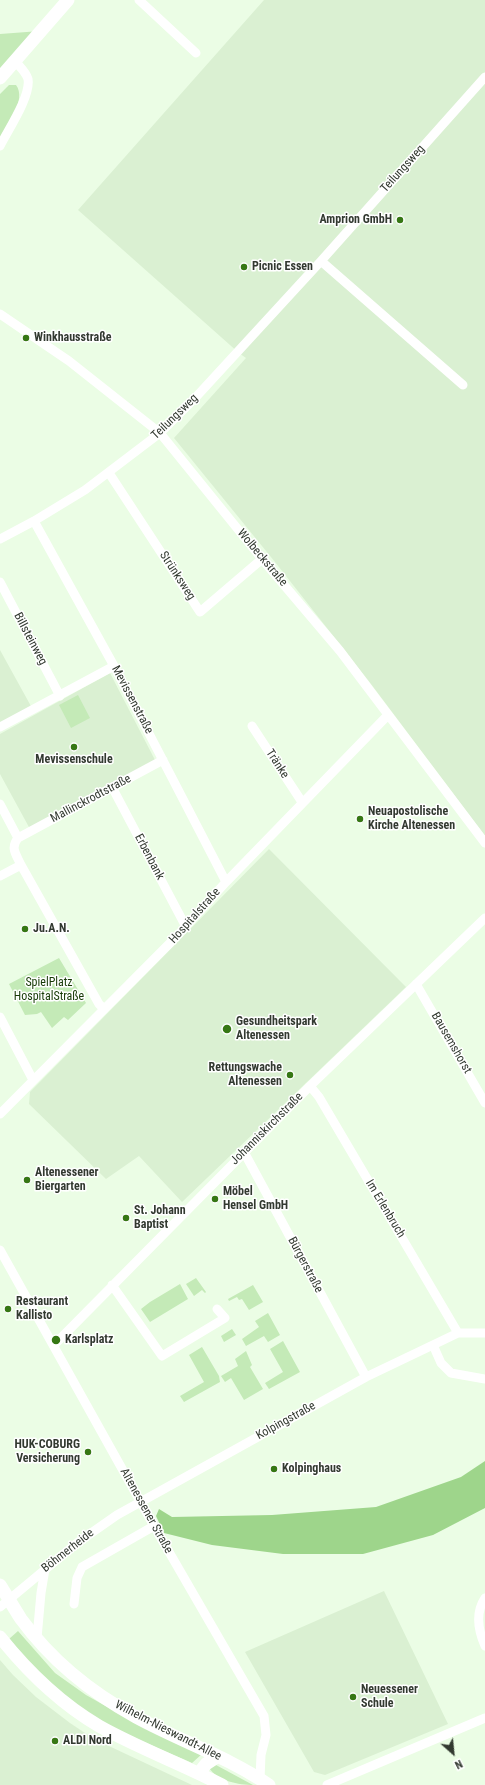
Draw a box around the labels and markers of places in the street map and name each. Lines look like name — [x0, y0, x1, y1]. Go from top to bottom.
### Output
place label: Amprion GmbH — [319, 213, 392, 227]
marker: Amprion GmbH — [395, 215, 405, 225]
place label: Picnic Essen — [252, 260, 313, 274]
marker: Picnic Essen — [239, 262, 249, 272]
place label: Winkhausstraße — [34, 331, 112, 345]
marker: Winkhausstraße — [21, 333, 31, 343]
marker: Mevissenschule — [69, 742, 79, 752]
place label: Mevissenschule — [35, 753, 113, 767]
place label: Neuapostolische Kirche Altenessen — [368, 805, 455, 833]
marker: Neuapostolische Kirche Altenessen — [355, 814, 365, 824]
place label: Ju.A.N. — [33, 922, 70, 936]
marker: Ju.A.N. — [20, 924, 30, 934]
place label: Gesundheitspark Altenessen — [236, 1015, 317, 1043]
marker: Gesundheitspark Altenessen — [221, 1023, 233, 1035]
place label: Rettungswache Altenessen — [209, 1061, 282, 1089]
marker: Rettungswache Altenessen — [285, 1070, 295, 1080]
place label: Altenessener Biergarten — [35, 1166, 99, 1194]
marker: Altenessener Biergarten — [22, 1175, 32, 1185]
place label: Möbel Hensel GmbH — [223, 1185, 288, 1213]
marker: Möbel Hensel GmbH — [210, 1194, 220, 1204]
place label: St. Johann Baptist — [134, 1204, 186, 1232]
marker: St. Johann Baptist — [121, 1213, 131, 1223]
place label: Restaurant Kallisto — [16, 1295, 68, 1323]
marker: Restaurant Kallisto — [3, 1304, 13, 1314]
place label: Karlsplatz — [65, 1333, 113, 1347]
marker: Karlsplatz — [50, 1334, 62, 1346]
place label: HUK-COBURG Versicherung — [14, 1438, 80, 1466]
marker: HUK-COBURG Versicherung — [83, 1447, 93, 1457]
place label: Kolpinghaus — [282, 1462, 341, 1476]
marker: Kolpinghaus — [269, 1464, 279, 1474]
place label: Neuessener Schule — [361, 1683, 418, 1711]
marker: Neuessener Schule — [348, 1692, 358, 1702]
place label: ALDI Nord — [63, 1734, 112, 1748]
marker: ALDI Nord — [50, 1736, 60, 1746]

